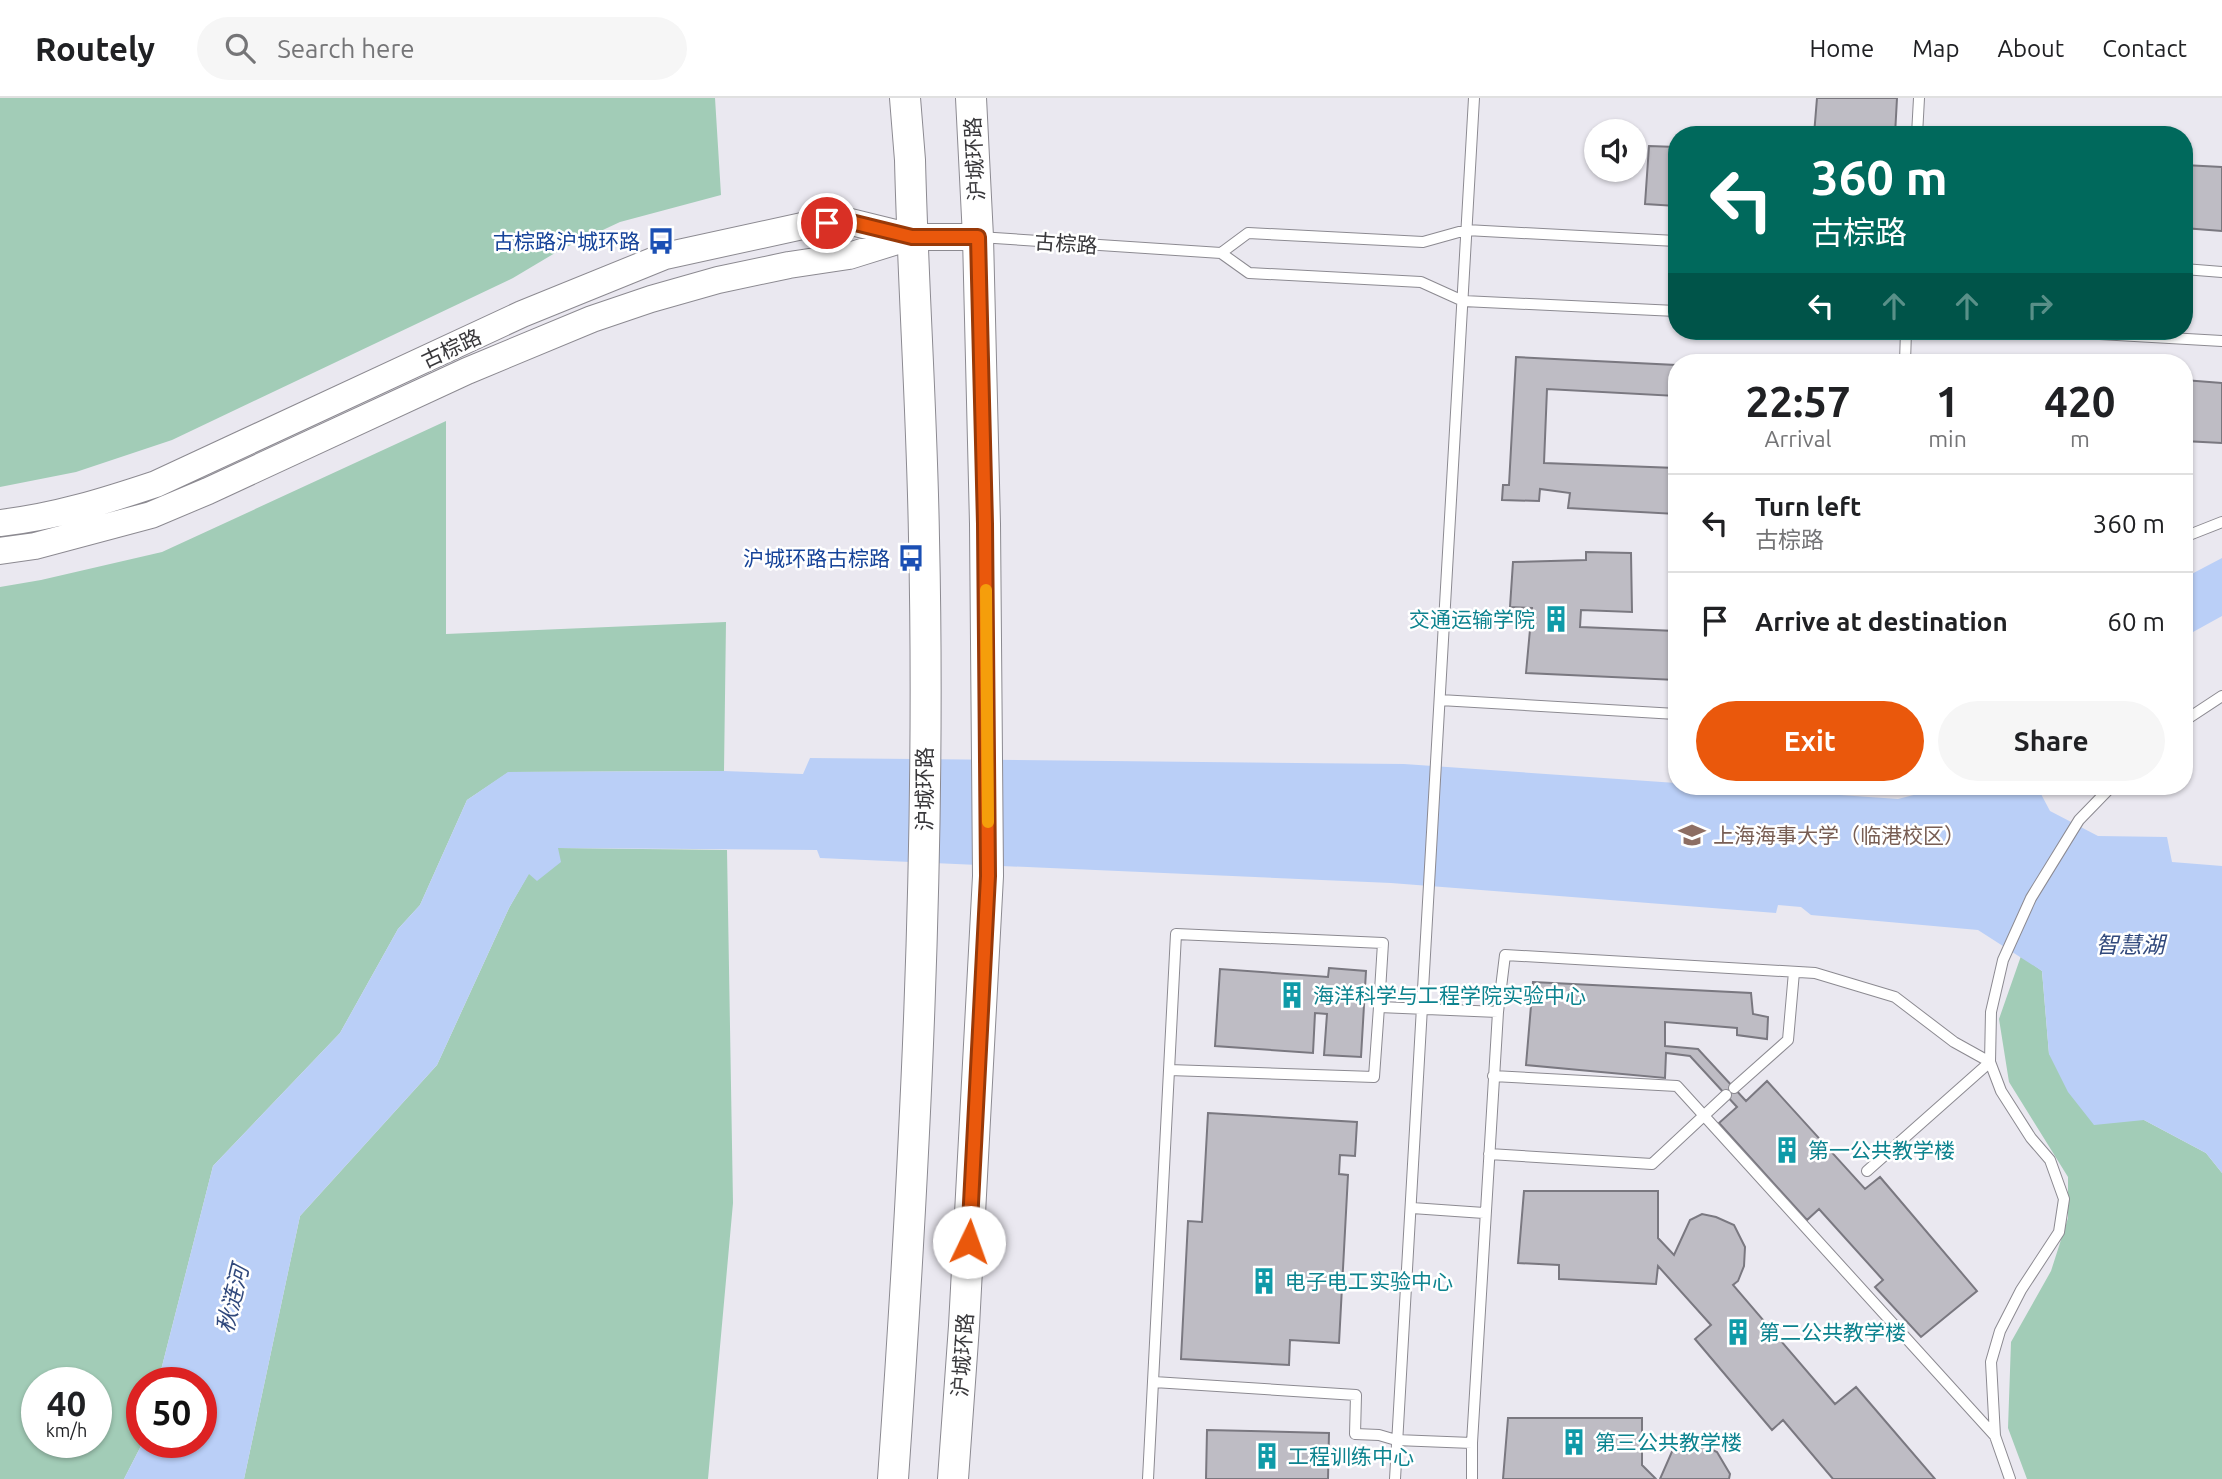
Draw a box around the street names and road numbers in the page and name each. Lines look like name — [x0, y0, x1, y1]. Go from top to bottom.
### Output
street label: 沪城环路 — [960, 116, 988, 202]
street label: 古棕路 — [1034, 229, 1098, 257]
street label: 古棕路 — [417, 324, 485, 372]
street label: 沪城环路 — [912, 747, 936, 831]
street label: 沪城环路 — [947, 1312, 977, 1398]

